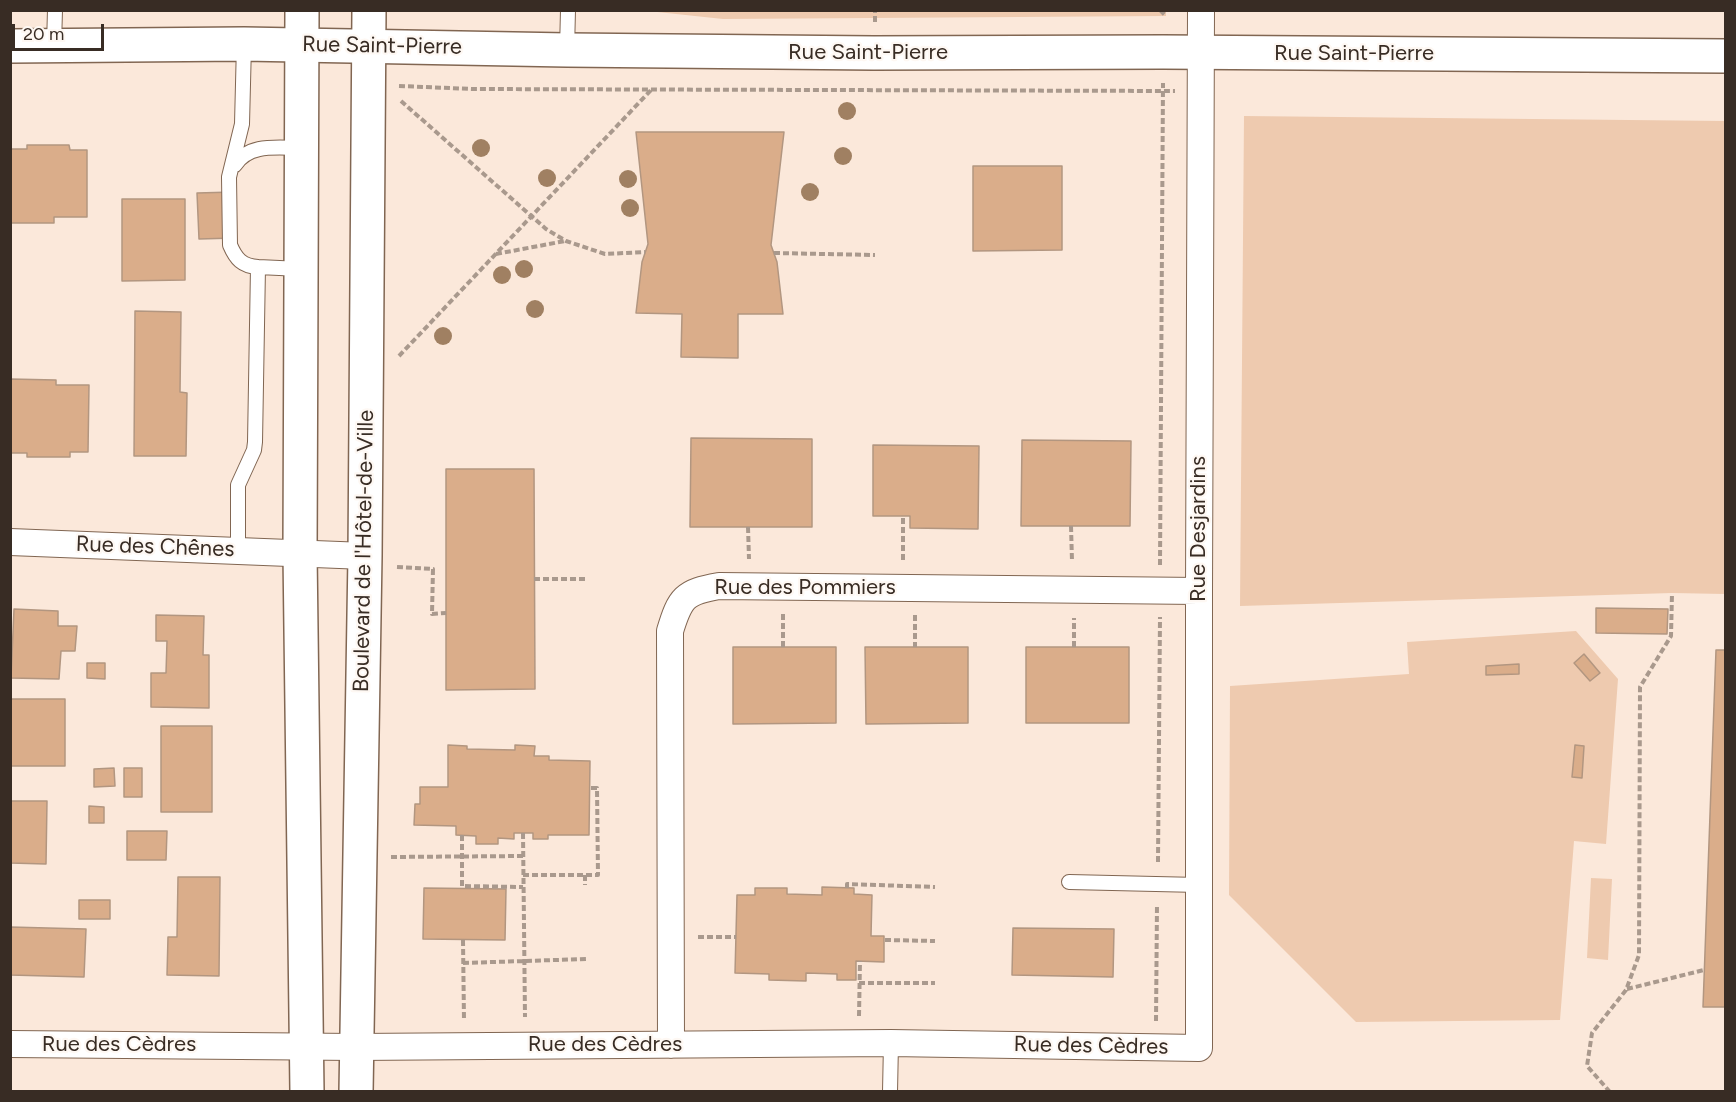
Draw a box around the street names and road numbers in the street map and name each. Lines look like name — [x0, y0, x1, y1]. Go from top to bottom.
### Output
street label: Rue Saint-Pierre — [302, 31, 462, 61]
street label: Rue Saint-Pierre — [788, 40, 948, 66]
street label: Rue Saint-Pierre — [1274, 41, 1434, 67]
street label: Boulevard de l'Hôtel-de-Ville — [348, 410, 380, 692]
street label: Rue Desjardins — [1186, 456, 1212, 602]
street label: Rue des Chênes — [75, 531, 235, 563]
street label: Rue des Pommiers — [714, 575, 896, 601]
street label: Rue des Cèdres — [1013, 1031, 1169, 1061]
street label: Rue des Cèdres — [42, 1032, 196, 1058]
street label: Rue des Cèdres — [528, 1032, 682, 1058]

